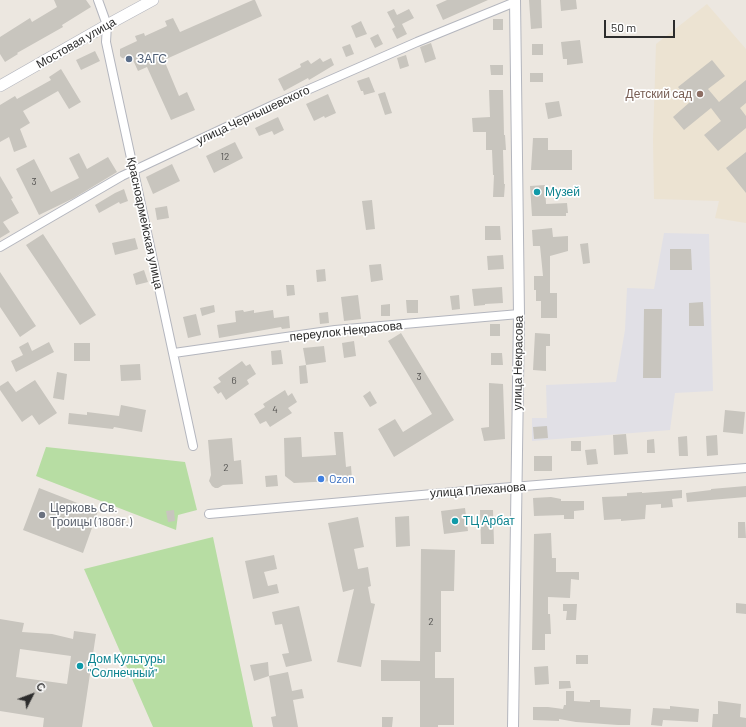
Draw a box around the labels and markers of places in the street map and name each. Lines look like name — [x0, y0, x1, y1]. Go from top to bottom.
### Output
place label: ЗАГС — [137, 52, 167, 66]
marker: ЗАГС — [124, 54, 134, 64]
place label: Детский сад — [626, 87, 692, 101]
marker: Детский сад — [695, 89, 705, 99]
place label: Музей — [545, 185, 580, 199]
marker: Музей — [532, 187, 542, 197]
place label: Ozon — [329, 472, 355, 486]
marker: Ozon — [316, 474, 326, 484]
place label: Церковь Св. Троицы (1808г.) — [50, 501, 132, 529]
marker: Церковь Св. Троицы (1808г.) — [37, 510, 47, 520]
place label: ТЦ Арбат — [463, 514, 515, 528]
marker: ТЦ Арбат — [450, 516, 460, 526]
place label: Дом Культуры "Солнечный" — [88, 652, 165, 680]
marker: Дом Культуры "Солнечный" — [75, 661, 85, 671]

